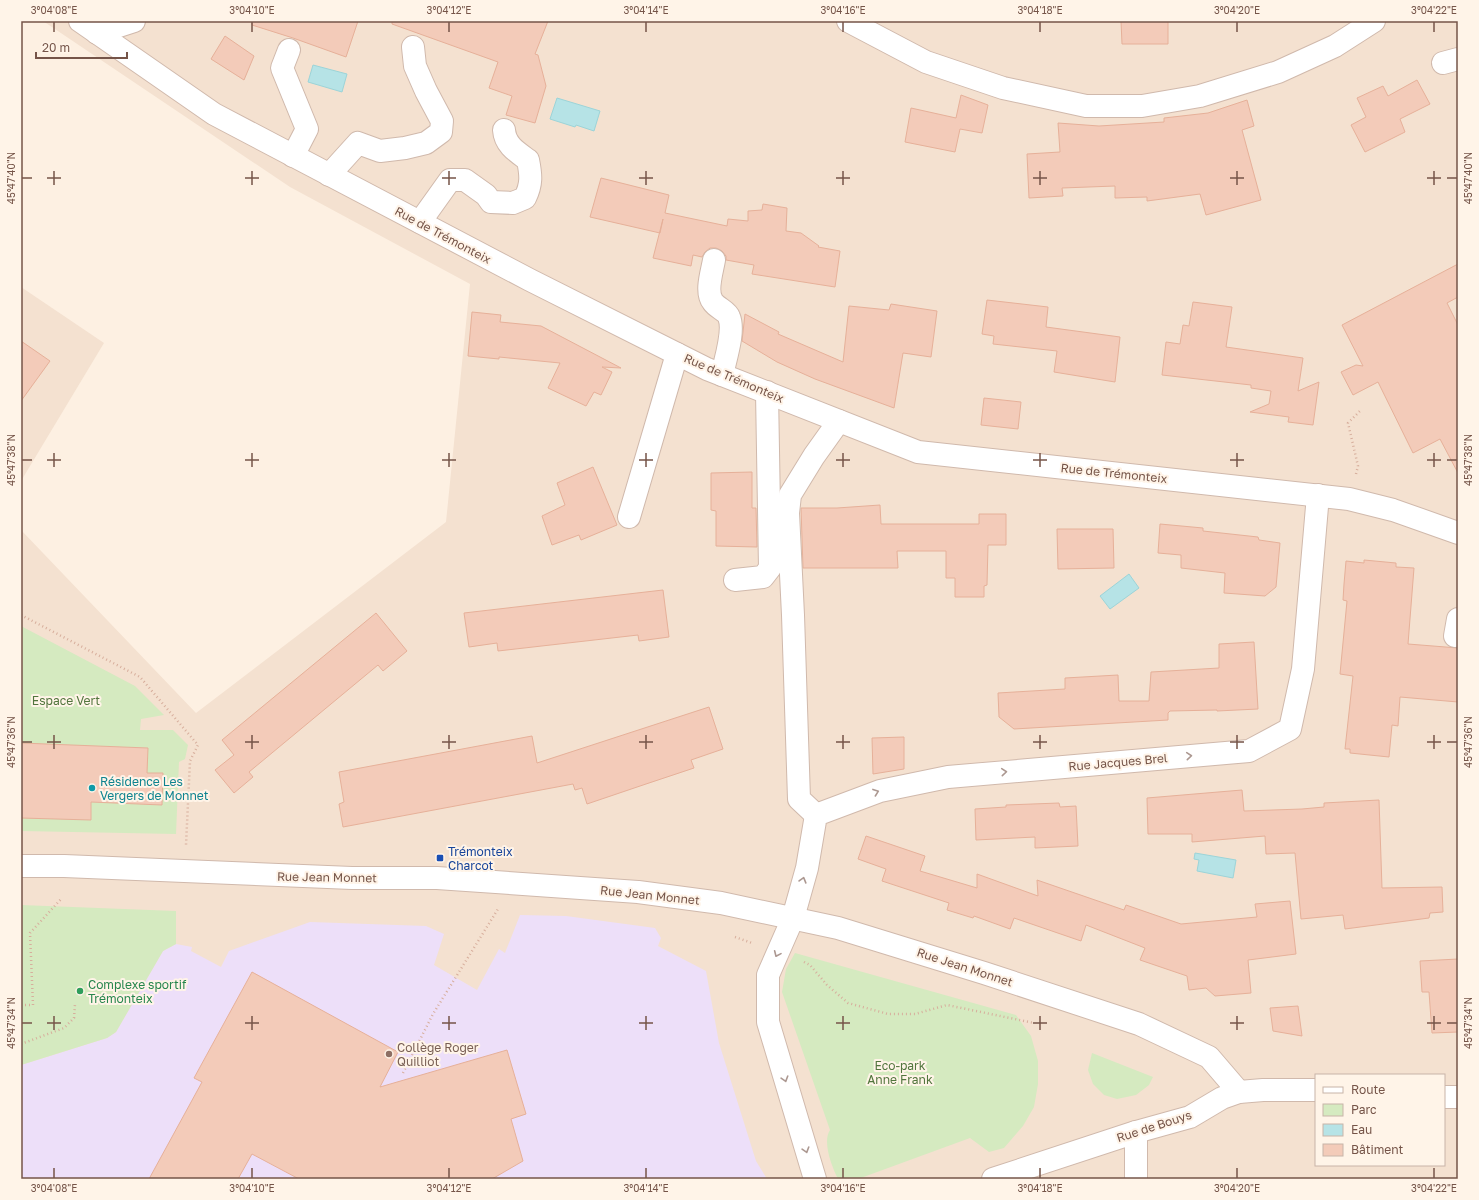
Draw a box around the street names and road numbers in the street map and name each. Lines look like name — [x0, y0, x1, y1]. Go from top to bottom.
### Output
street label: Rue de Trémonteix — [392, 203, 494, 267]
street label: Rue de Trémonteix — [682, 350, 787, 406]
street label: Rue de Trémonteix — [1060, 460, 1168, 486]
street label: Rue Jacques Brel — [1068, 750, 1168, 774]
street label: Rue Jean Monnet — [277, 869, 377, 885]
street label: Rue Jean Monnet — [600, 882, 701, 908]
street label: Rue Jean Monnet — [915, 944, 1015, 990]
street label: Rue de Bouys — [1115, 1107, 1193, 1145]

